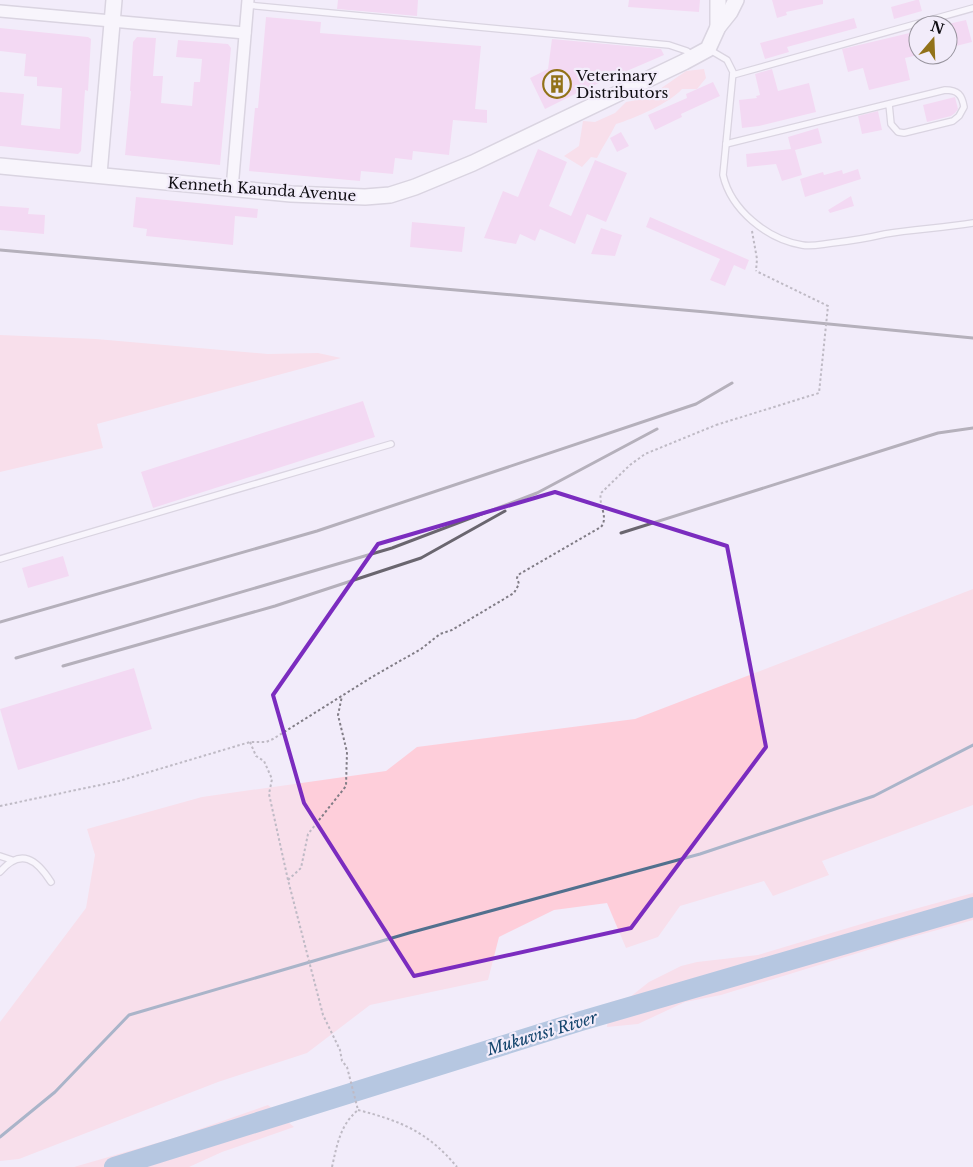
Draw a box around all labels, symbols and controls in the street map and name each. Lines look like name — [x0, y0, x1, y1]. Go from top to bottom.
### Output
north arrow — [908, 15, 958, 65]
text: N — [928, 17, 946, 38]
place label: Veterinary Distributors — [575, 66, 669, 102]
building icon: Veterinary Distributors — [542, 69, 572, 99]
street label: Kenneth Kaunda Avenue — [167, 173, 357, 205]
water label: Mukuvisi River — [483, 1007, 600, 1060]

